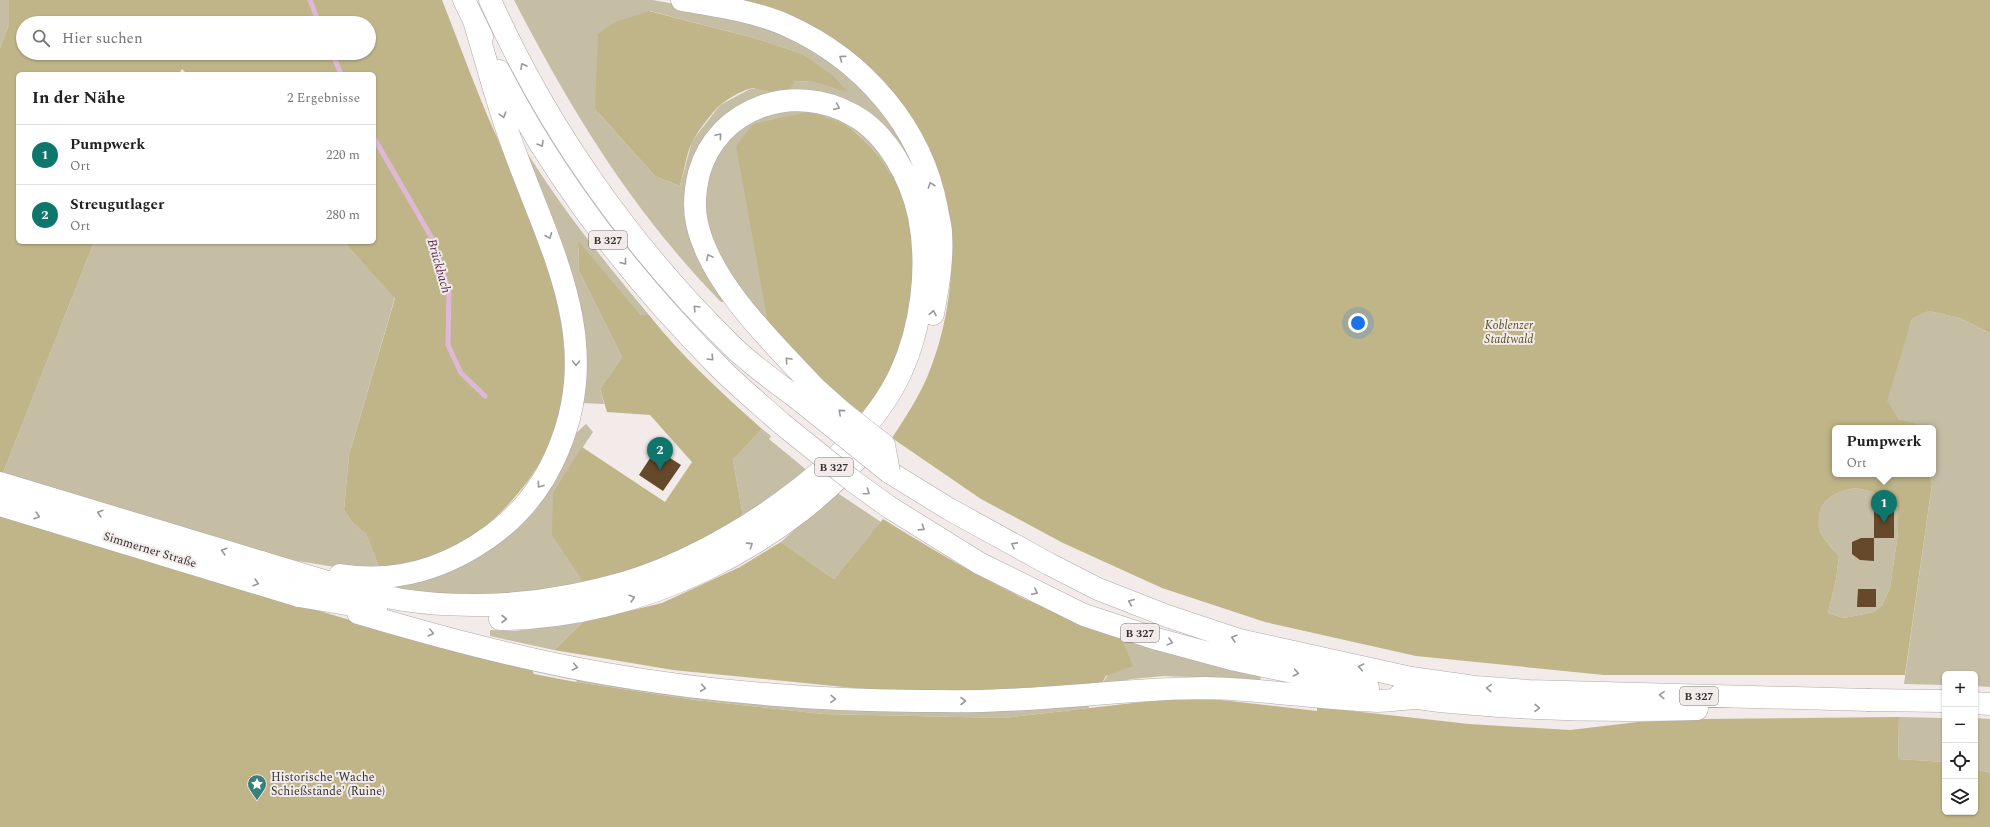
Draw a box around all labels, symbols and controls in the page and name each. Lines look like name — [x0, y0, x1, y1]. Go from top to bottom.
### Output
search box — [16, 16, 376, 60]
icon: search — [30, 27, 52, 49]
text: Hier suchen — [62, 27, 143, 50]
one-way arrow — [839, 55, 846, 63]
one-way arrow — [520, 63, 527, 71]
text: In der Nähe — [32, 85, 125, 111]
text: 2 Ergebnisse — [287, 88, 360, 108]
one-way arrow — [834, 103, 841, 111]
one-way arrow — [498, 111, 507, 118]
text: Pumpwerk — [70, 133, 145, 156]
one-way arrow — [715, 133, 722, 140]
one-way arrow — [536, 140, 544, 147]
text: 1 — [41, 145, 49, 165]
text: 220 m — [326, 145, 360, 165]
text: Ort — [70, 156, 90, 176]
one-way arrow — [928, 182, 936, 189]
text: Streugutlager — [70, 193, 164, 216]
text: 2 — [41, 205, 49, 225]
text: 280 m — [326, 205, 360, 225]
text: Ort — [70, 216, 90, 236]
road number: B 327 — [589, 231, 627, 249]
one-way arrow — [544, 233, 552, 240]
water label: Brückbach — [422, 236, 456, 296]
one-way arrow — [707, 254, 714, 261]
one-way arrow — [619, 257, 626, 264]
one-way arrow — [693, 305, 700, 313]
one-way arrow — [928, 310, 936, 317]
your location — [1348, 313, 1368, 333]
park label: Koblenzer Stadtwald — [1485, 316, 1534, 349]
one-way arrow — [706, 353, 714, 361]
one-way arrow — [786, 357, 793, 364]
one-way arrow — [572, 360, 580, 366]
one-way arrow — [839, 409, 846, 416]
popup — [1832, 425, 1936, 477]
text: Pumpwerk — [1846, 430, 1922, 453]
pin: 2 — [647, 437, 673, 470]
text: Ort — [1846, 453, 1867, 473]
road number: B 327 — [815, 458, 853, 476]
one-way arrow — [538, 481, 545, 488]
one-way arrow — [863, 487, 870, 494]
pin: 1 — [1871, 490, 1897, 523]
one-way arrow — [96, 509, 103, 518]
one-way arrow — [34, 512, 41, 520]
one-way arrow — [918, 523, 925, 531]
street label: Simmerner Straße — [101, 527, 199, 573]
one-way arrow — [1011, 542, 1018, 549]
one-way arrow — [746, 543, 753, 550]
one-way arrow — [221, 547, 228, 556]
one-way arrow — [253, 578, 260, 587]
one-way arrow — [1031, 587, 1038, 595]
one-way arrow — [628, 594, 635, 603]
one-way arrow — [1127, 598, 1134, 606]
one-way arrow — [501, 615, 507, 623]
road number: B 327 — [1121, 624, 1159, 642]
one-way arrow — [427, 629, 434, 637]
one-way arrow — [1231, 635, 1238, 643]
one-way arrow — [1166, 637, 1173, 646]
one-way arrow — [572, 663, 578, 671]
one-way arrow — [1358, 663, 1364, 671]
one-way arrow — [1293, 668, 1299, 676]
map controls — [1942, 671, 1978, 815]
button: + — [1942, 671, 1978, 707]
one-way arrow — [700, 683, 706, 692]
one-way arrow — [1486, 684, 1492, 693]
road number: B 327 — [1680, 687, 1718, 705]
one-way arrow — [1659, 690, 1665, 699]
one-way arrow — [830, 694, 836, 703]
one-way arrow — [960, 697, 966, 705]
one-way arrow — [1534, 704, 1540, 712]
button: − — [1942, 707, 1978, 743]
button: locate — [1942, 743, 1978, 779]
place label: Historische 'Wache Schießstände' (Ruine) — [271, 768, 385, 801]
place icon: Historische 'Wache Schießstände' (Ruine) — [246, 773, 268, 801]
button: layers — [1942, 779, 1978, 815]

